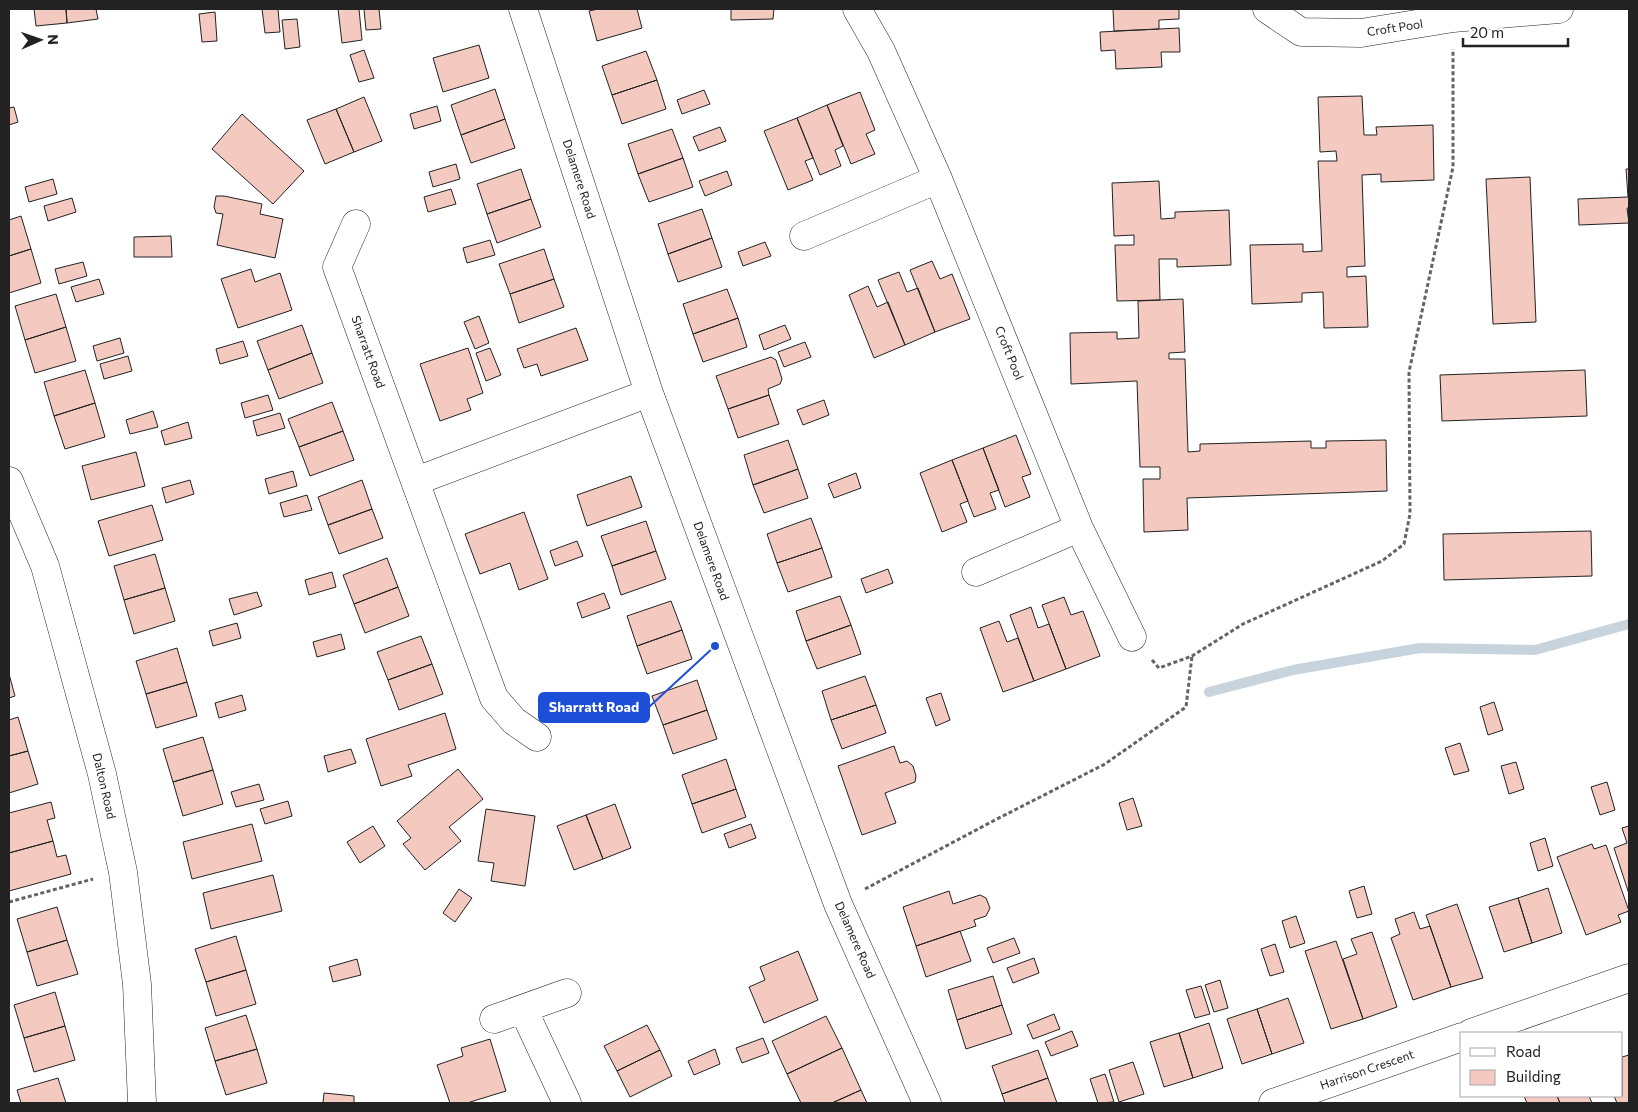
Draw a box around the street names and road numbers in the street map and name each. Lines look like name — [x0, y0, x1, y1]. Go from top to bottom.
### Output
street label: Croft Pool — [1366, 16, 1424, 38]
street label: Delamere Road — [561, 137, 599, 220]
street label: Sharratt Road — [349, 314, 389, 390]
street label: Croft Pool — [993, 324, 1027, 381]
street label: Delamere Road — [691, 519, 733, 602]
street label: Dalton Road — [91, 751, 119, 820]
street label: Delamere Road — [833, 899, 879, 980]
street label: Harrison Crescent — [1318, 1046, 1416, 1092]

